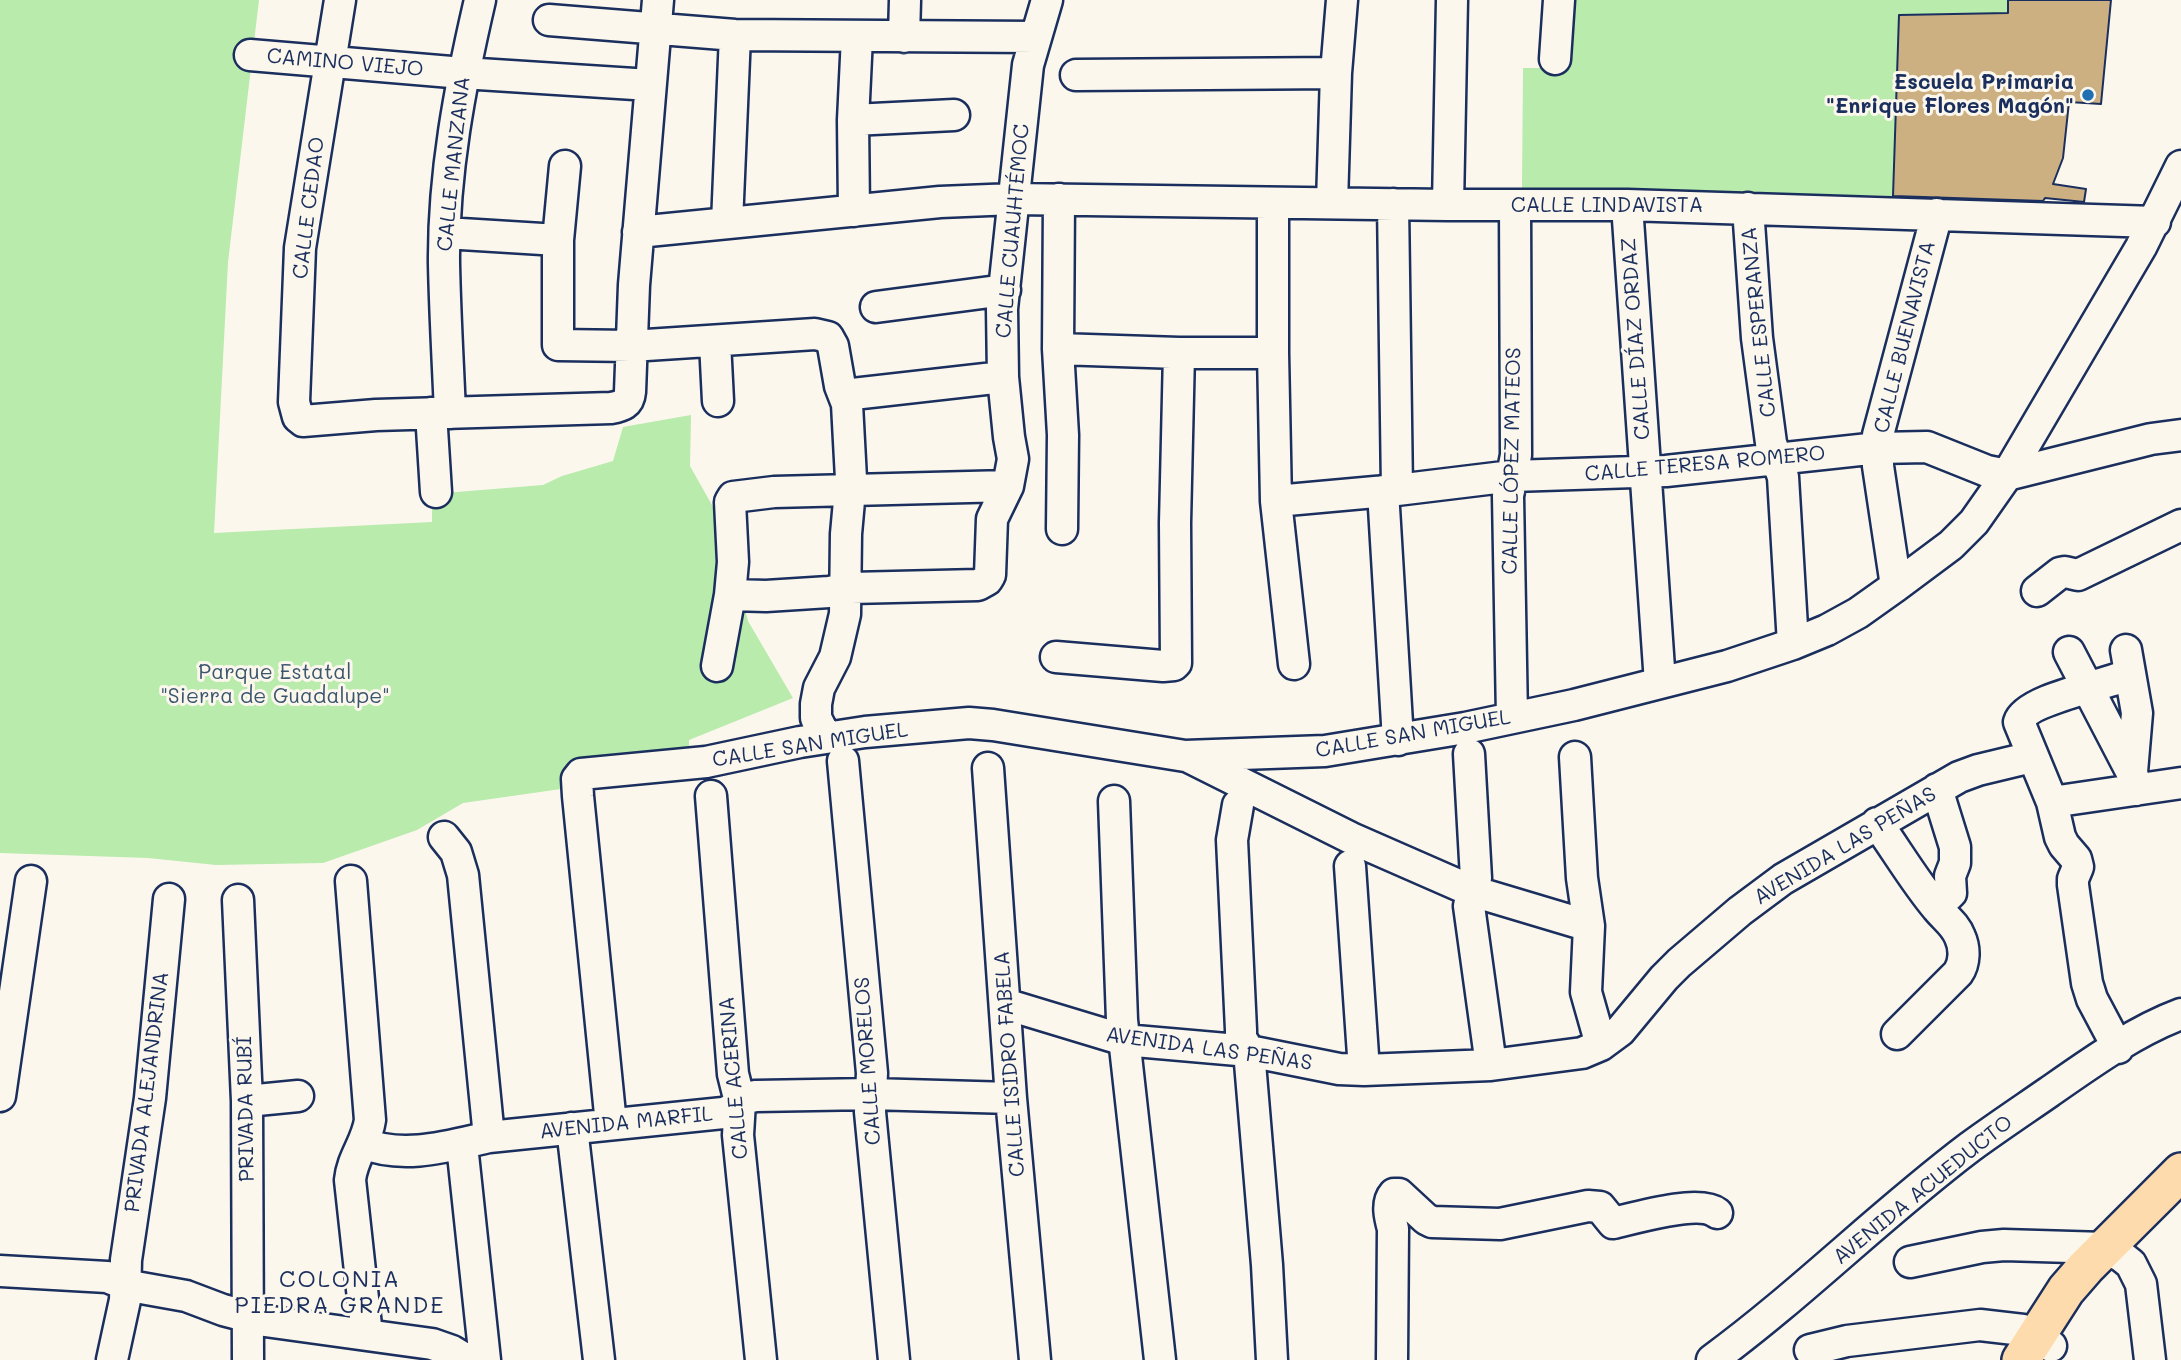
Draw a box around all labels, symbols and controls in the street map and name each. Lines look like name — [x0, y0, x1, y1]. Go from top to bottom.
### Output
street label: CAMINO VIEJO — [266, 44, 424, 82]
place label: Escuela Primaria "Enrique Flores Magón" — [1826, 70, 2074, 120]
street label: CALLE MANZANA — [432, 75, 476, 253]
marker: Escuela Primaria "Enrique Flores Magón" — [2080, 87, 2096, 103]
street label: CALLE CUAUHTÉMOC — [991, 123, 1035, 339]
street label: CALLE CEDAO — [288, 136, 330, 280]
street label: CALLE LINDAVISTA — [1511, 193, 1703, 219]
street label: CALLE ESPERANZA — [1736, 226, 1782, 418]
street label: CALLE DÍAZ ORDAZ — [1616, 237, 1656, 441]
street label: CALLE BUENAVISTA — [1869, 238, 1941, 436]
street label: CALLE LÓPEZ MATEOS — [1497, 347, 1527, 575]
street label: CALLE TERESA ROMERO — [1584, 441, 1826, 487]
park label: Parque Estatal "Sierra de Guadalupe" — [160, 660, 390, 710]
street label: CALLE SAN MIGUEL — [1314, 704, 1512, 764]
street label: CALLE SAN MIGUEL — [710, 717, 910, 773]
street label: AVENIDA LAS PEÑAS — [1749, 782, 1941, 910]
street label: CALLE ISIDRO FABELA — [990, 950, 1030, 1178]
street label: PRIVADA ALEJANDRINA — [120, 970, 174, 1214]
street label: CALLE MORELOS — [850, 976, 886, 1146]
street label: CALLE ACERINA — [714, 996, 754, 1160]
street label: AVENIDA LAS PEÑAS — [1104, 1022, 1314, 1076]
street label: PRIVADA RUBÍ — [232, 1036, 260, 1182]
street label: AVENIDA MARFIL — [538, 1101, 714, 1145]
street label: AVENIDA ACUEDUCTO — [1828, 1110, 2018, 1270]
district label: COLONIA PIEDRA GRANDE — [236, 1266, 444, 1320]

